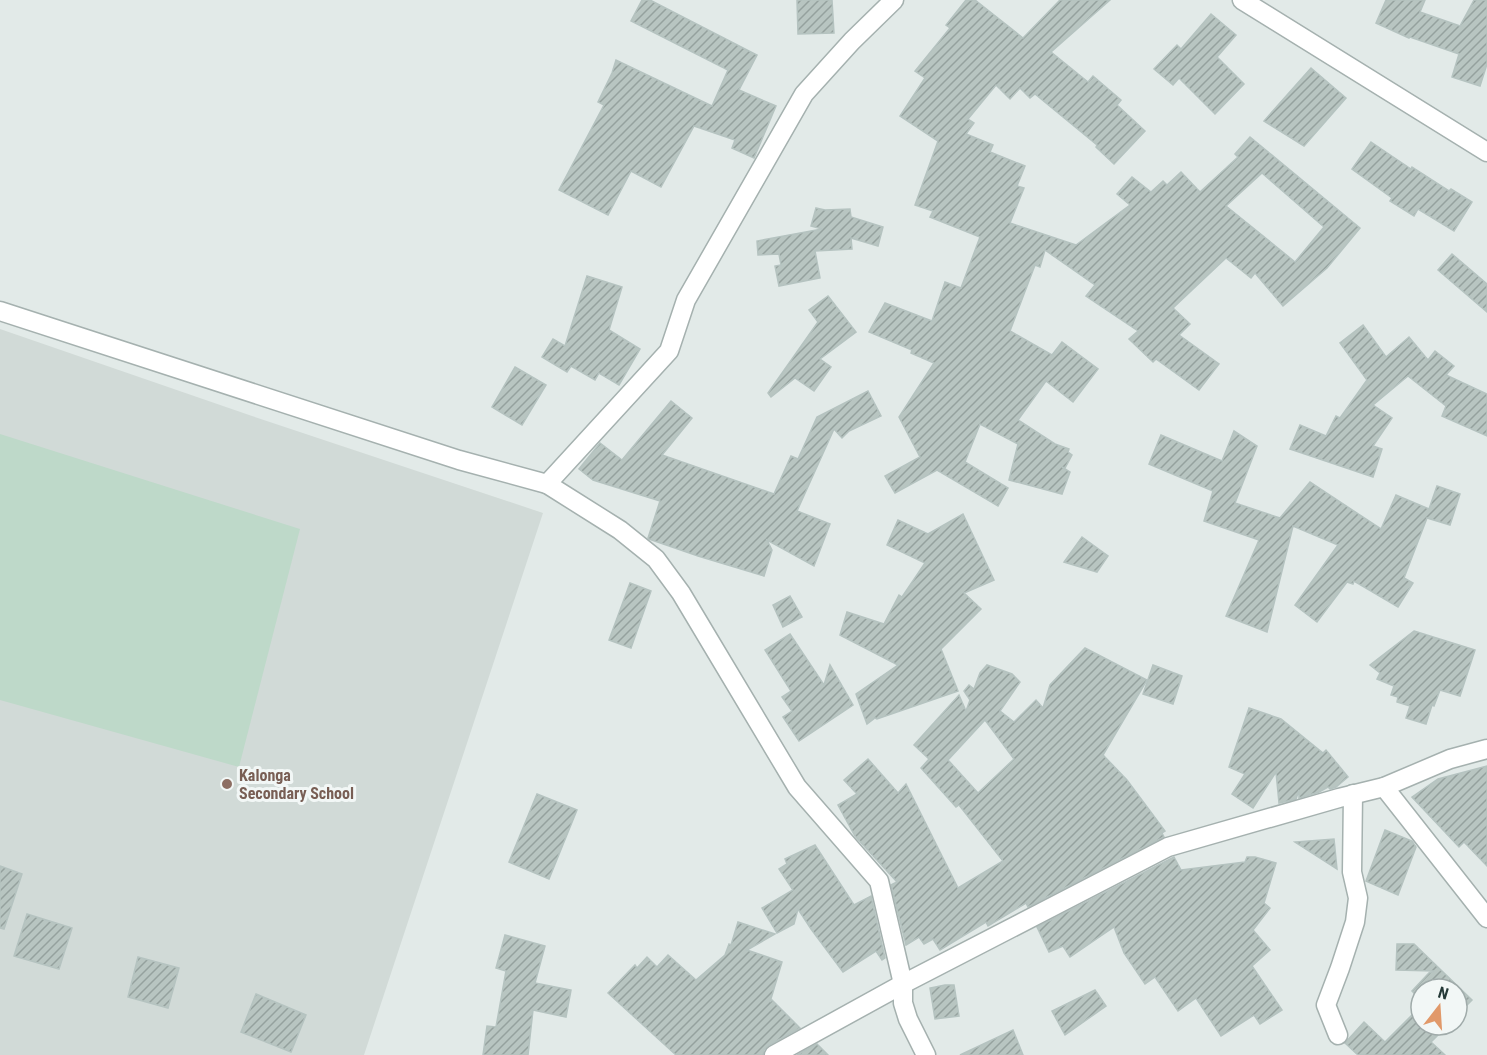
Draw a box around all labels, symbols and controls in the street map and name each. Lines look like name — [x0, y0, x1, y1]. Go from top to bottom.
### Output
place label: Kalonga Secondary School — [239, 766, 354, 803]
marker: Kalonga Secondary School — [220, 777, 234, 791]
north arrow — [1409, 977, 1469, 1037]
text: N — [1436, 983, 1451, 1004]

